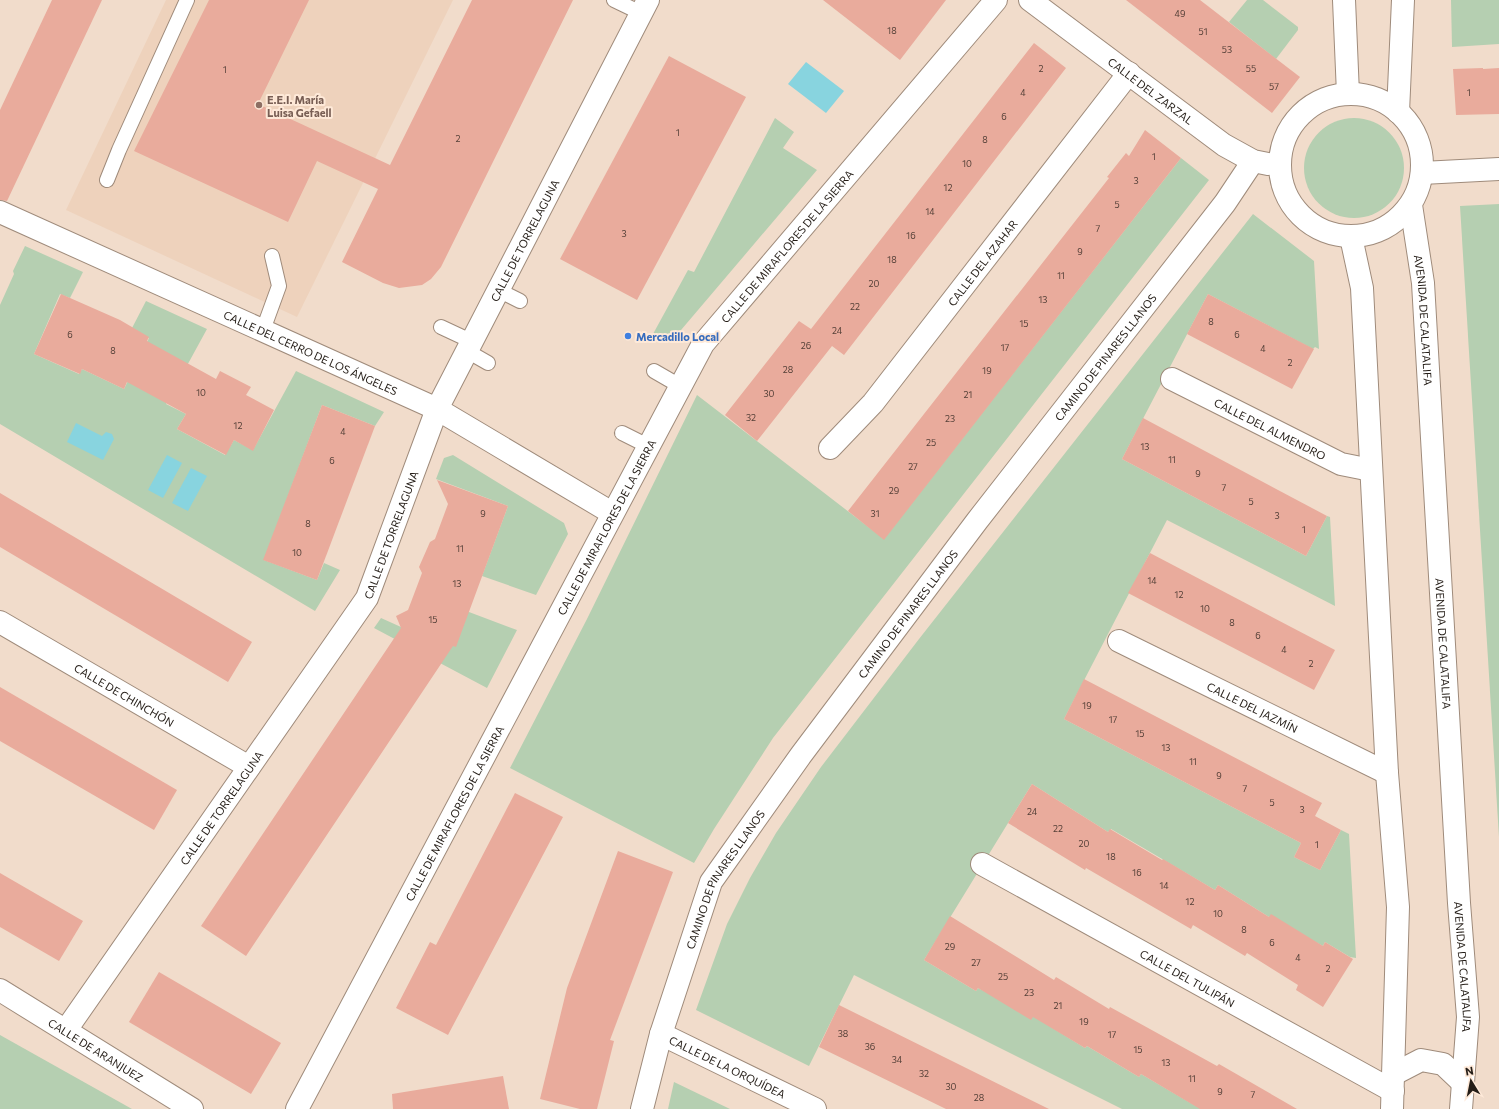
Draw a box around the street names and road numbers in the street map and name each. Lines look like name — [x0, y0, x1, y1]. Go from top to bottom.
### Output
street label: CALLE DEL ZARZAL — [1106, 54, 1196, 126]
street label: CALLE DE MIRAFLORES DE LA SIERRA — [718, 166, 856, 325]
street label: CALLE DE TORRELAGUNA — [487, 177, 561, 304]
street label: CALLE DEL AZAHAR — [945, 216, 1020, 308]
street label: AVENIDA DE CALATALIFA — [1412, 254, 1435, 386]
street label: CAMINO DE PINARES LLANOS — [1052, 291, 1158, 423]
street label: CALLE DEL CERRO DE LOS ÁNGELES — [222, 307, 400, 397]
street label: CALLE DEL ALMENDRO — [1212, 395, 1328, 462]
street label: CALLE DE MIRAFLORES DE LA SIERRA — [554, 437, 658, 617]
street label: CALLE DE TORRELAGUNA — [361, 468, 420, 601]
street label: CAMINO DE PINARES LLANOS — [855, 547, 960, 680]
street label: AVENIDA DE CALATALIFA — [1434, 578, 1454, 710]
street label: CALLE DE CHINCHÓN — [72, 660, 177, 729]
street label: CALLE DEL JAZMÍN — [1205, 679, 1300, 735]
street label: CALLE DE MIRAFLORES DE LA SIERRA — [402, 723, 506, 903]
street label: CALLE DE TORRELAGUNA — [177, 748, 265, 867]
street label: CAMINO DE PINARES LLANOS — [683, 807, 767, 951]
street label: AVENIDA DE CALATALIFA — [1452, 901, 1475, 1033]
street label: CALLE DEL TULIPÁN — [1138, 946, 1237, 1009]
street label: CALLE DE ARANJUEZ — [46, 1015, 146, 1084]
street label: CALLE DE LA ORQUÍDEA — [667, 1033, 788, 1100]

